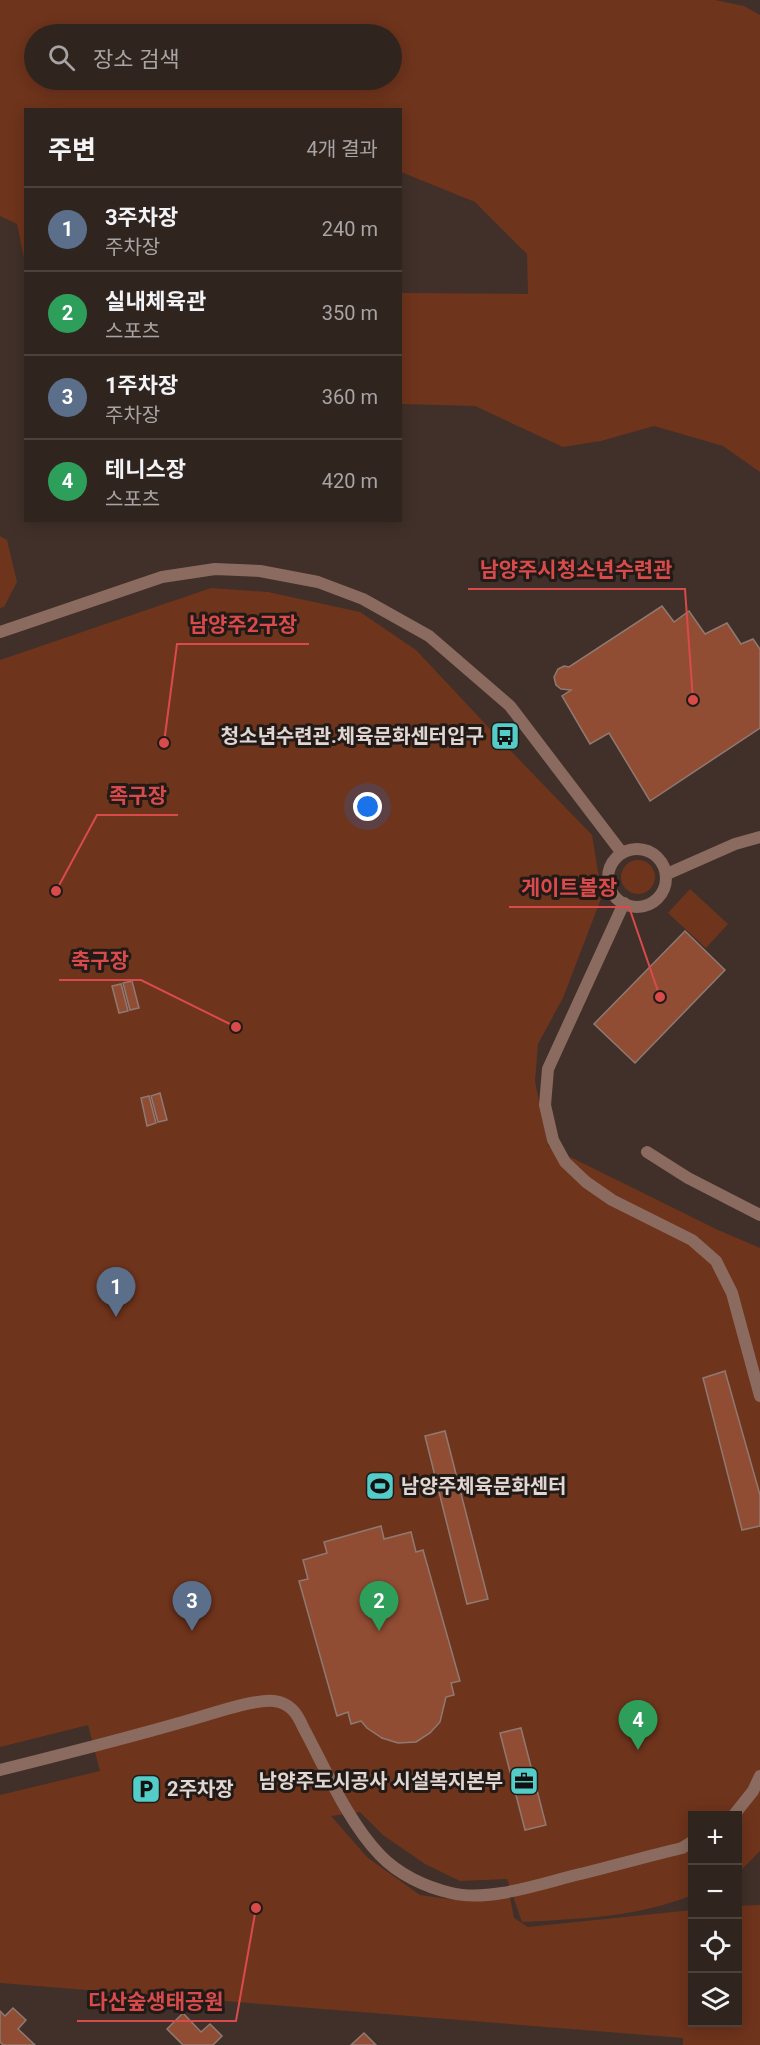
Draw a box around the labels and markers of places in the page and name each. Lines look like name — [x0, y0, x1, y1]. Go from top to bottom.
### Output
callout: 남양주시청소년수련관 — [468, 550, 685, 589]
callout: 남양주2구장 — [177, 605, 309, 644]
bus stop icon: 청소년수련관.체육문화센터입구 — [489, 720, 521, 752]
place label: 청소년수련관.체육문화센터입구 — [221, 724, 484, 748]
callout: 족구장 — [97, 776, 178, 815]
callout: 게이트볼장 — [509, 868, 629, 907]
callout: 축구장 — [59, 941, 141, 980]
pin: 1 — [96, 1268, 136, 1317]
sports icon: 남양주체육문화센터 — [364, 1470, 396, 1502]
place label: 남양주체육문화센터 — [401, 1474, 567, 1498]
pin: 3 — [172, 1582, 212, 1631]
pin: 2 — [360, 1582, 398, 1631]
pin: 4 — [618, 1700, 658, 1750]
office icon: 남양주도시공사 시설복지본부 — [508, 1765, 540, 1797]
place label: 남양주도시공사 시설복지본부 — [259, 1769, 503, 1793]
parking icon: 2주차장 — [130, 1773, 162, 1805]
place label: 2주차장 — [167, 1777, 234, 1801]
callout: 다산숲생태공원 — [77, 1982, 236, 2021]

